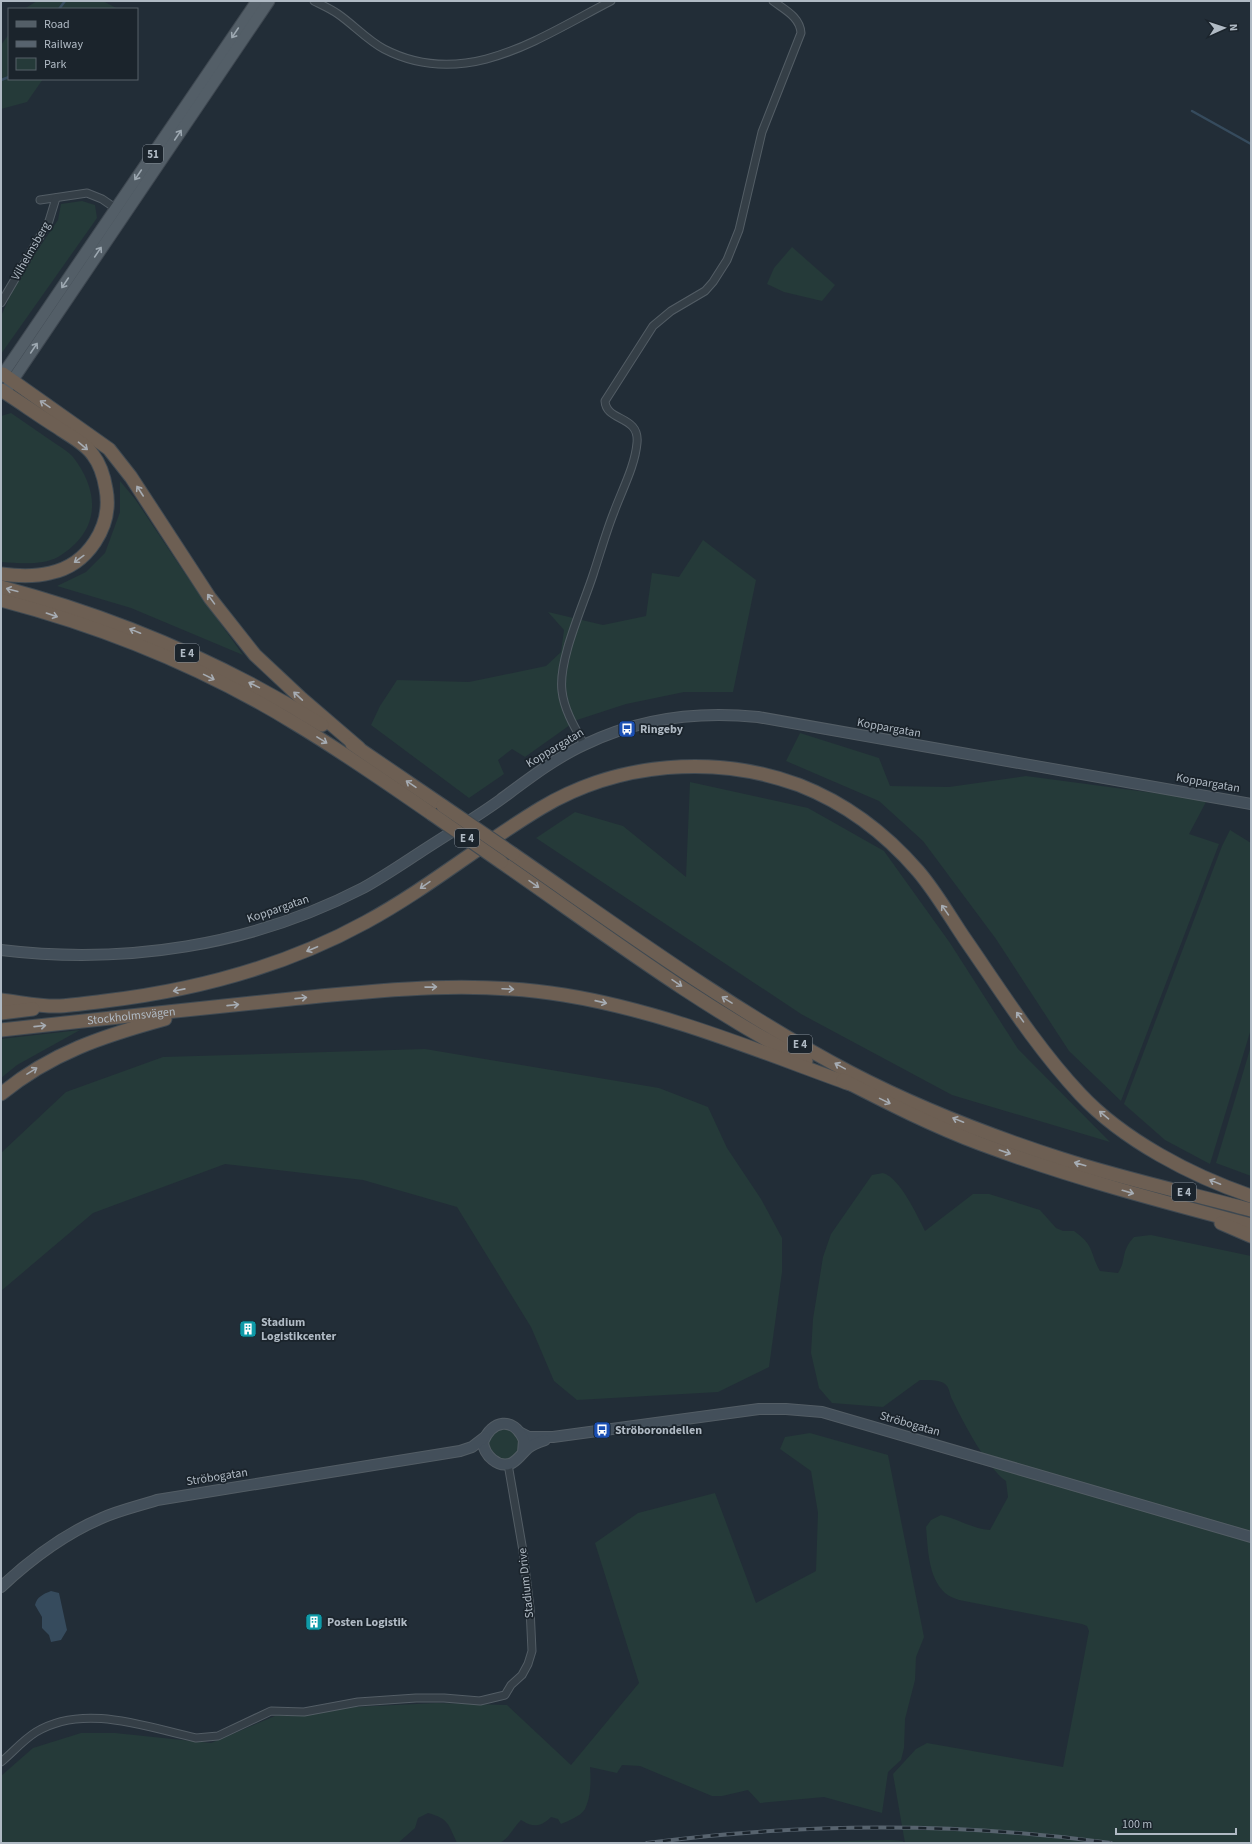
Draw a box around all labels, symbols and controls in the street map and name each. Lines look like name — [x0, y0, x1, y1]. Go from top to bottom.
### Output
legend — [8, 8, 138, 80]
north arrow — [1204, 8, 1244, 48]
text: Road — [44, 16, 70, 33]
text: N — [1226, 23, 1241, 32]
one-way arrow — [231, 28, 239, 39]
text: Railway — [44, 36, 83, 53]
text: Park — [44, 56, 66, 73]
one-way arrow — [174, 130, 182, 141]
road number: 51 — [143, 145, 163, 163]
one-way arrow — [134, 170, 142, 181]
street label: Vilhelmsberg — [7, 218, 55, 284]
one-way arrow — [94, 247, 102, 258]
one-way arrow — [61, 277, 69, 288]
one-way arrow — [30, 342, 38, 353]
one-way arrow — [40, 400, 51, 408]
one-way arrow — [77, 441, 88, 450]
one-way arrow — [136, 485, 144, 496]
one-way arrow — [74, 555, 85, 563]
one-way arrow — [6, 585, 19, 593]
one-way arrow — [207, 594, 215, 605]
one-way arrow — [46, 611, 58, 619]
one-way arrow — [130, 627, 142, 635]
road number: E 4 — [175, 644, 199, 662]
one-way arrow — [202, 674, 214, 681]
one-way arrow — [248, 681, 260, 688]
one-way arrow — [293, 691, 303, 700]
street label: Koppargatan — [856, 714, 922, 742]
bus stop icon: Ringeby — [617, 719, 637, 739]
place label: Ringeby — [640, 721, 684, 738]
street label: Koppargatan — [523, 724, 587, 772]
one-way arrow — [316, 736, 327, 744]
street label: Koppargatan — [1175, 769, 1241, 797]
one-way arrow — [406, 780, 417, 788]
road number: E 4 — [455, 829, 479, 847]
one-way arrow — [528, 880, 539, 888]
one-way arrow — [420, 881, 431, 889]
street label: Koppargatan — [245, 890, 311, 928]
one-way arrow — [941, 905, 949, 916]
one-way arrow — [307, 945, 319, 953]
one-way arrow — [672, 979, 683, 987]
one-way arrow — [424, 984, 437, 991]
one-way arrow — [173, 986, 186, 994]
one-way arrow — [501, 986, 514, 993]
one-way arrow — [294, 994, 307, 1002]
one-way arrow — [721, 996, 733, 1004]
one-way arrow — [594, 999, 607, 1006]
one-way arrow — [226, 1001, 239, 1009]
street label: Stockholmsvägen — [86, 1003, 176, 1029]
one-way arrow — [1016, 1011, 1024, 1022]
one-way arrow — [33, 1022, 46, 1030]
road number: E 4 — [788, 1035, 812, 1053]
one-way arrow — [834, 1062, 846, 1070]
one-way arrow — [26, 1066, 38, 1074]
one-way arrow — [879, 1098, 891, 1105]
one-way arrow — [1099, 1110, 1110, 1119]
one-way arrow — [952, 1116, 964, 1124]
one-way arrow — [998, 1149, 1010, 1157]
one-way arrow — [1074, 1160, 1087, 1167]
one-way arrow — [1209, 1178, 1221, 1185]
road number: E 4 — [1172, 1183, 1196, 1201]
one-way arrow — [1122, 1189, 1135, 1196]
place label: Stadium Logistikcenter — [261, 1314, 337, 1345]
building icon: Stadium Logistikcenter — [238, 1319, 258, 1339]
street label: Ströbogatan — [878, 1407, 942, 1441]
bus stop icon: Ströborondellen — [592, 1420, 612, 1440]
place label: Ströborondellen — [615, 1422, 702, 1439]
street label: Ströbogatan — [185, 1464, 249, 1490]
street label: Stadium Drive — [514, 1547, 538, 1619]
building icon: Posten Logistik — [304, 1612, 324, 1632]
place label: Posten Logistik — [327, 1614, 408, 1631]
scale bar — [1116, 1810, 1236, 1836]
text: 100 m — [1122, 1816, 1152, 1833]

